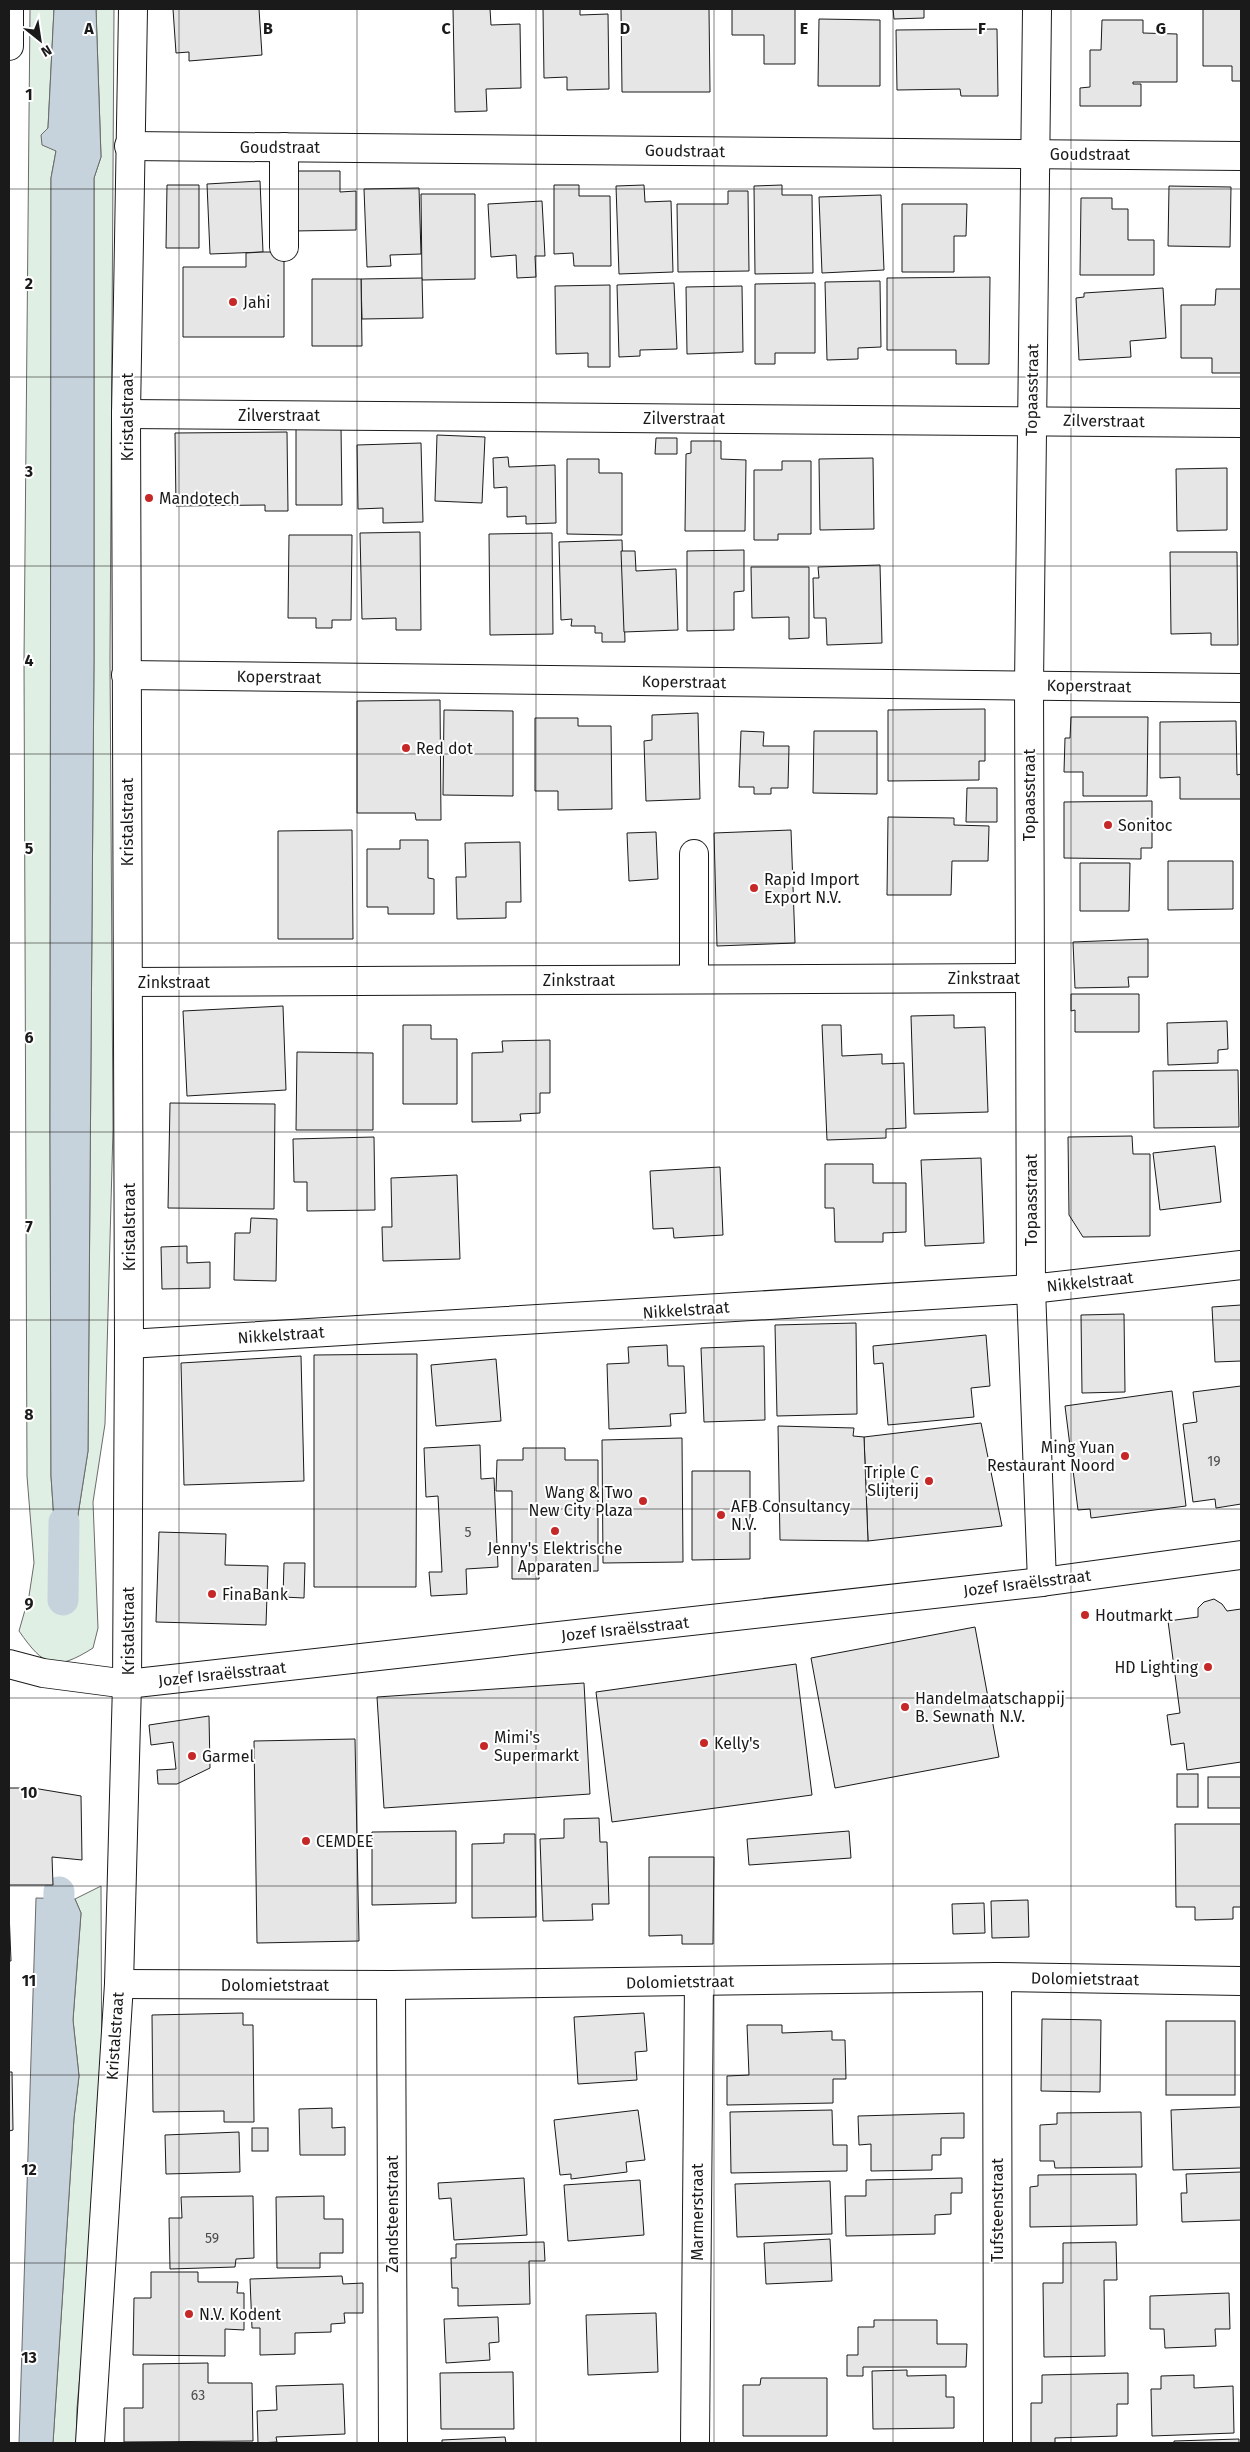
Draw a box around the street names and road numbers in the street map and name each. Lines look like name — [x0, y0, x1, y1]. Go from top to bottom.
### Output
street label: Goudstraat — [240, 138, 320, 157]
street label: Goudstraat — [645, 141, 726, 161]
street label: Goudstraat — [1050, 145, 1130, 164]
street label: Topaasstraat — [1022, 343, 1042, 436]
street label: Kristalstraat — [118, 373, 137, 461]
street label: Zilverstraat — [238, 406, 320, 425]
street label: Zilverstraat — [643, 409, 725, 428]
street label: Zilverstraat — [1063, 411, 1145, 431]
street label: Koperstraat — [236, 667, 322, 687]
street label: Koperstraat — [641, 672, 727, 692]
street label: Koperstraat — [1046, 676, 1132, 696]
street label: Topaasstraat — [1020, 749, 1039, 841]
street label: Kristalstraat — [118, 778, 137, 866]
street label: Zinkstraat — [948, 969, 1020, 988]
street label: Zinkstraat — [543, 971, 615, 990]
street label: Zinkstraat — [138, 973, 210, 992]
street label: Topaasstraat — [1022, 1154, 1041, 1246]
street label: Kristalstraat — [120, 1183, 139, 1271]
street label: Nikkelstraat — [1046, 1268, 1135, 1296]
street label: Nikkelstraat — [642, 1297, 730, 1323]
street label: Nikkelstraat — [237, 1322, 325, 1348]
street label: Jozef Israëlsstraat — [962, 1566, 1092, 1600]
street label: Kristalstraat — [119, 1587, 138, 1675]
street label: Jozef Israëlsstraat — [560, 1613, 690, 1645]
street label: Jozef Israëlsstraat — [157, 1658, 287, 1690]
street label: Dolomietstraat — [1031, 1969, 1140, 1989]
street label: Dolomietstraat — [626, 1972, 735, 1992]
street label: Dolomietstraat — [221, 1976, 329, 1995]
street label: Kristalstraat — [102, 1991, 128, 2081]
street label: Zandsteenstraat — [383, 2155, 402, 2273]
street label: Tufsteenstraat — [988, 2158, 1007, 2262]
street label: Marmerstraat — [688, 2163, 707, 2261]

